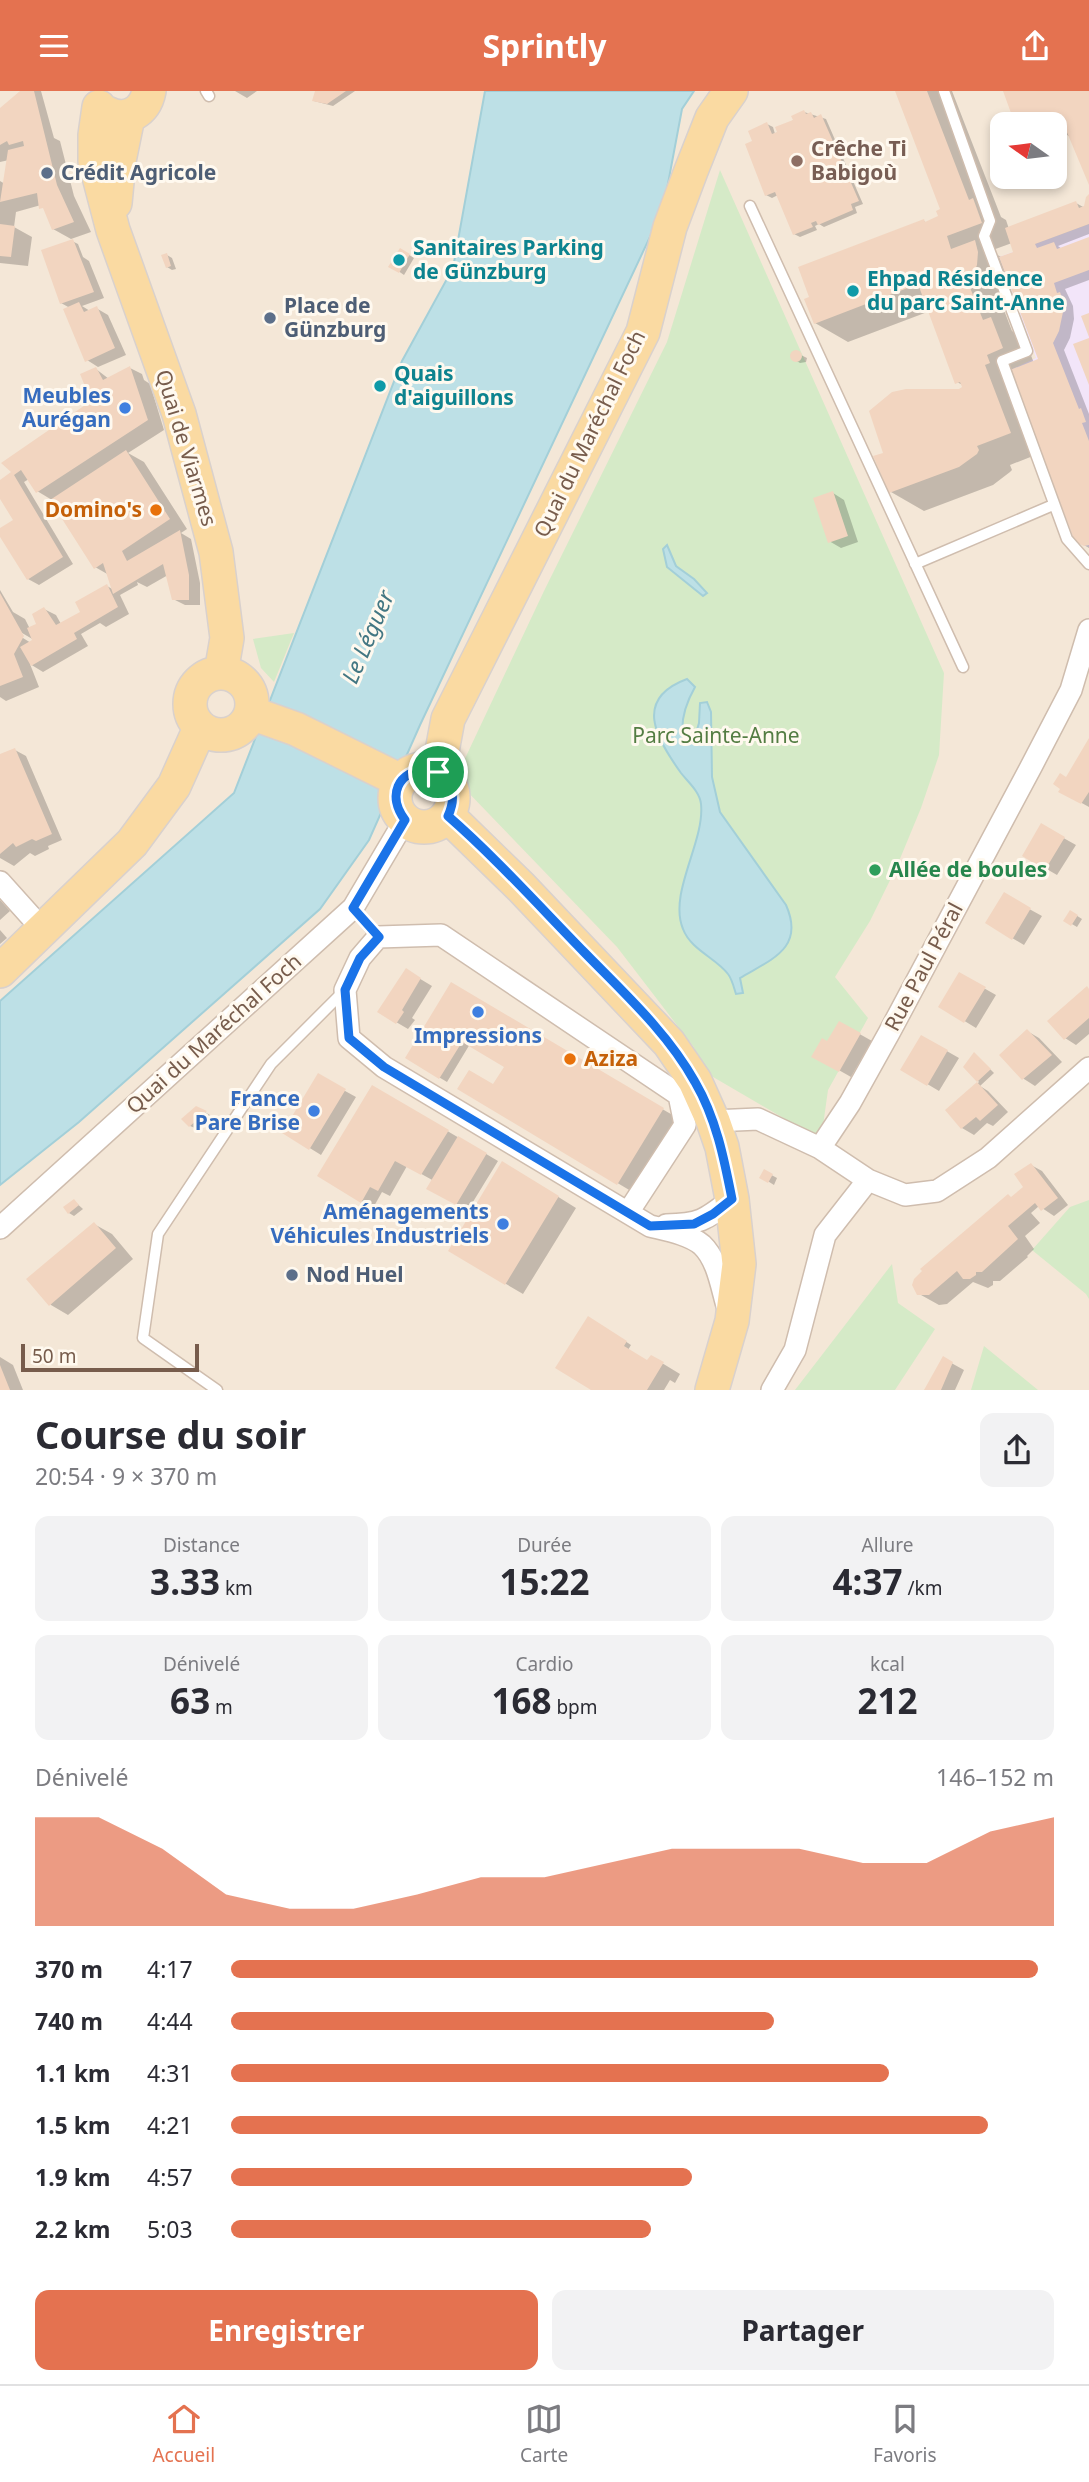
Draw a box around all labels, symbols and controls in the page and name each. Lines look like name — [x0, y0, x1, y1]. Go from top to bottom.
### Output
text: Sprintly — [482, 24, 607, 67]
icon: menu — [35, 27, 73, 65]
icon: share — [1016, 27, 1054, 65]
north arrow — [990, 112, 1068, 189]
map controls — [990, 112, 1067, 189]
place label: Crêche Ti Babigoù — [811, 134, 907, 186]
marker: Crêche Ti Babigoù — [789, 153, 805, 169]
place label: Crédit Agricole — [61, 158, 216, 186]
marker: Crédit Agricole — [39, 165, 55, 181]
place label: Sanitaires Parking de Günzburg — [413, 233, 604, 285]
marker: Sanitaires Parking de Günzburg — [391, 252, 407, 268]
place label: Ehpad Résidence du parc Saint-Anne — [867, 264, 1065, 316]
marker: Ehpad Résidence du parc Saint-Anne — [845, 283, 861, 299]
place label: Place de Günzburg — [284, 291, 386, 343]
marker: Place de Günzburg — [262, 310, 278, 326]
street label: Quai du Maréchal Foch — [527, 326, 651, 542]
place label: Quais d'aiguillons — [394, 359, 514, 411]
street label: Quai de Viarmes — [150, 366, 224, 529]
marker: Quais d'aiguillons — [372, 378, 388, 394]
place label: Meubles Aurégan — [22, 381, 111, 433]
marker: Meubles Aurégan — [117, 400, 133, 416]
place label: Domino's — [45, 495, 142, 523]
marker: Domino's — [148, 502, 164, 518]
water label: Le Léguer — [333, 584, 401, 688]
park label: Parc Sainte-Anne — [632, 721, 800, 749]
pin — [408, 742, 468, 802]
icon: arrive — [419, 753, 457, 791]
place label: Allée de boules — [889, 855, 1047, 883]
marker: Allée de boules — [867, 862, 883, 878]
street label: Rue Paul Péral — [877, 897, 969, 1036]
street label: Quai du Maréchal Foch — [120, 947, 307, 1120]
marker: Impressions — [470, 1004, 486, 1020]
place label: Impressions — [414, 1021, 542, 1049]
place label: Aziza — [584, 1044, 638, 1072]
marker: Aziza — [562, 1051, 578, 1067]
place label: France Pare Brise — [195, 1084, 300, 1136]
marker: France Pare Brise — [306, 1103, 322, 1119]
place label: Aménagements Véhicules Industriels — [271, 1197, 489, 1249]
marker: Aménagements Véhicules Industriels — [495, 1216, 511, 1232]
place label: Nod Huel — [306, 1260, 403, 1288]
marker: Nod Huel — [284, 1267, 300, 1283]
scale bar — [21, 1341, 200, 1373]
text: 50 m — [32, 1343, 76, 1369]
text: Course du soir — [35, 1408, 306, 1460]
button: share — [980, 1413, 1054, 1487]
text: 20:54 · 9 × 370 m — [35, 1460, 217, 1492]
text: Distance — [163, 1532, 240, 1558]
text: Durée — [517, 1532, 572, 1558]
text: Allure — [862, 1532, 913, 1558]
text: 3.33 — [150, 1558, 220, 1605]
text: 15:22 — [500, 1558, 589, 1605]
text: 4:37 — [833, 1558, 902, 1605]
text: km — [220, 1575, 253, 1601]
text: /km — [902, 1575, 942, 1601]
text: Dénivelé — [163, 1651, 240, 1677]
text: Cardio — [515, 1651, 574, 1677]
text: kcal — [870, 1651, 905, 1677]
text: 63 — [170, 1677, 210, 1724]
text: 168 — [491, 1677, 551, 1724]
text: 212 — [857, 1677, 918, 1724]
text: m — [210, 1694, 233, 1720]
text: bpm — [551, 1694, 598, 1720]
text: Dénivelé — [35, 1761, 128, 1793]
text: 146–152 m — [936, 1761, 1054, 1793]
text: 370 m — [35, 1953, 103, 1985]
text: 4:17 — [147, 1953, 193, 1985]
text: 740 m — [35, 2005, 103, 2037]
text: 4:44 — [147, 2005, 193, 2037]
text: 1.1 km — [35, 2057, 110, 2089]
text: 4:31 — [147, 2057, 193, 2089]
text: 1.5 km — [35, 2109, 110, 2141]
text: 4:21 — [147, 2109, 193, 2141]
text: 1.9 km — [35, 2161, 110, 2193]
text: 4:57 — [147, 2161, 193, 2193]
text: 2.2 km — [35, 2213, 110, 2245]
text: 5:03 — [147, 2213, 193, 2245]
button: Enregistrer — [35, 2290, 538, 2370]
button: Partager — [552, 2290, 1054, 2370]
tab: Accueil — [152, 2400, 215, 2468]
tab: Carte — [520, 2400, 568, 2468]
tab: Favoris — [873, 2400, 937, 2468]

